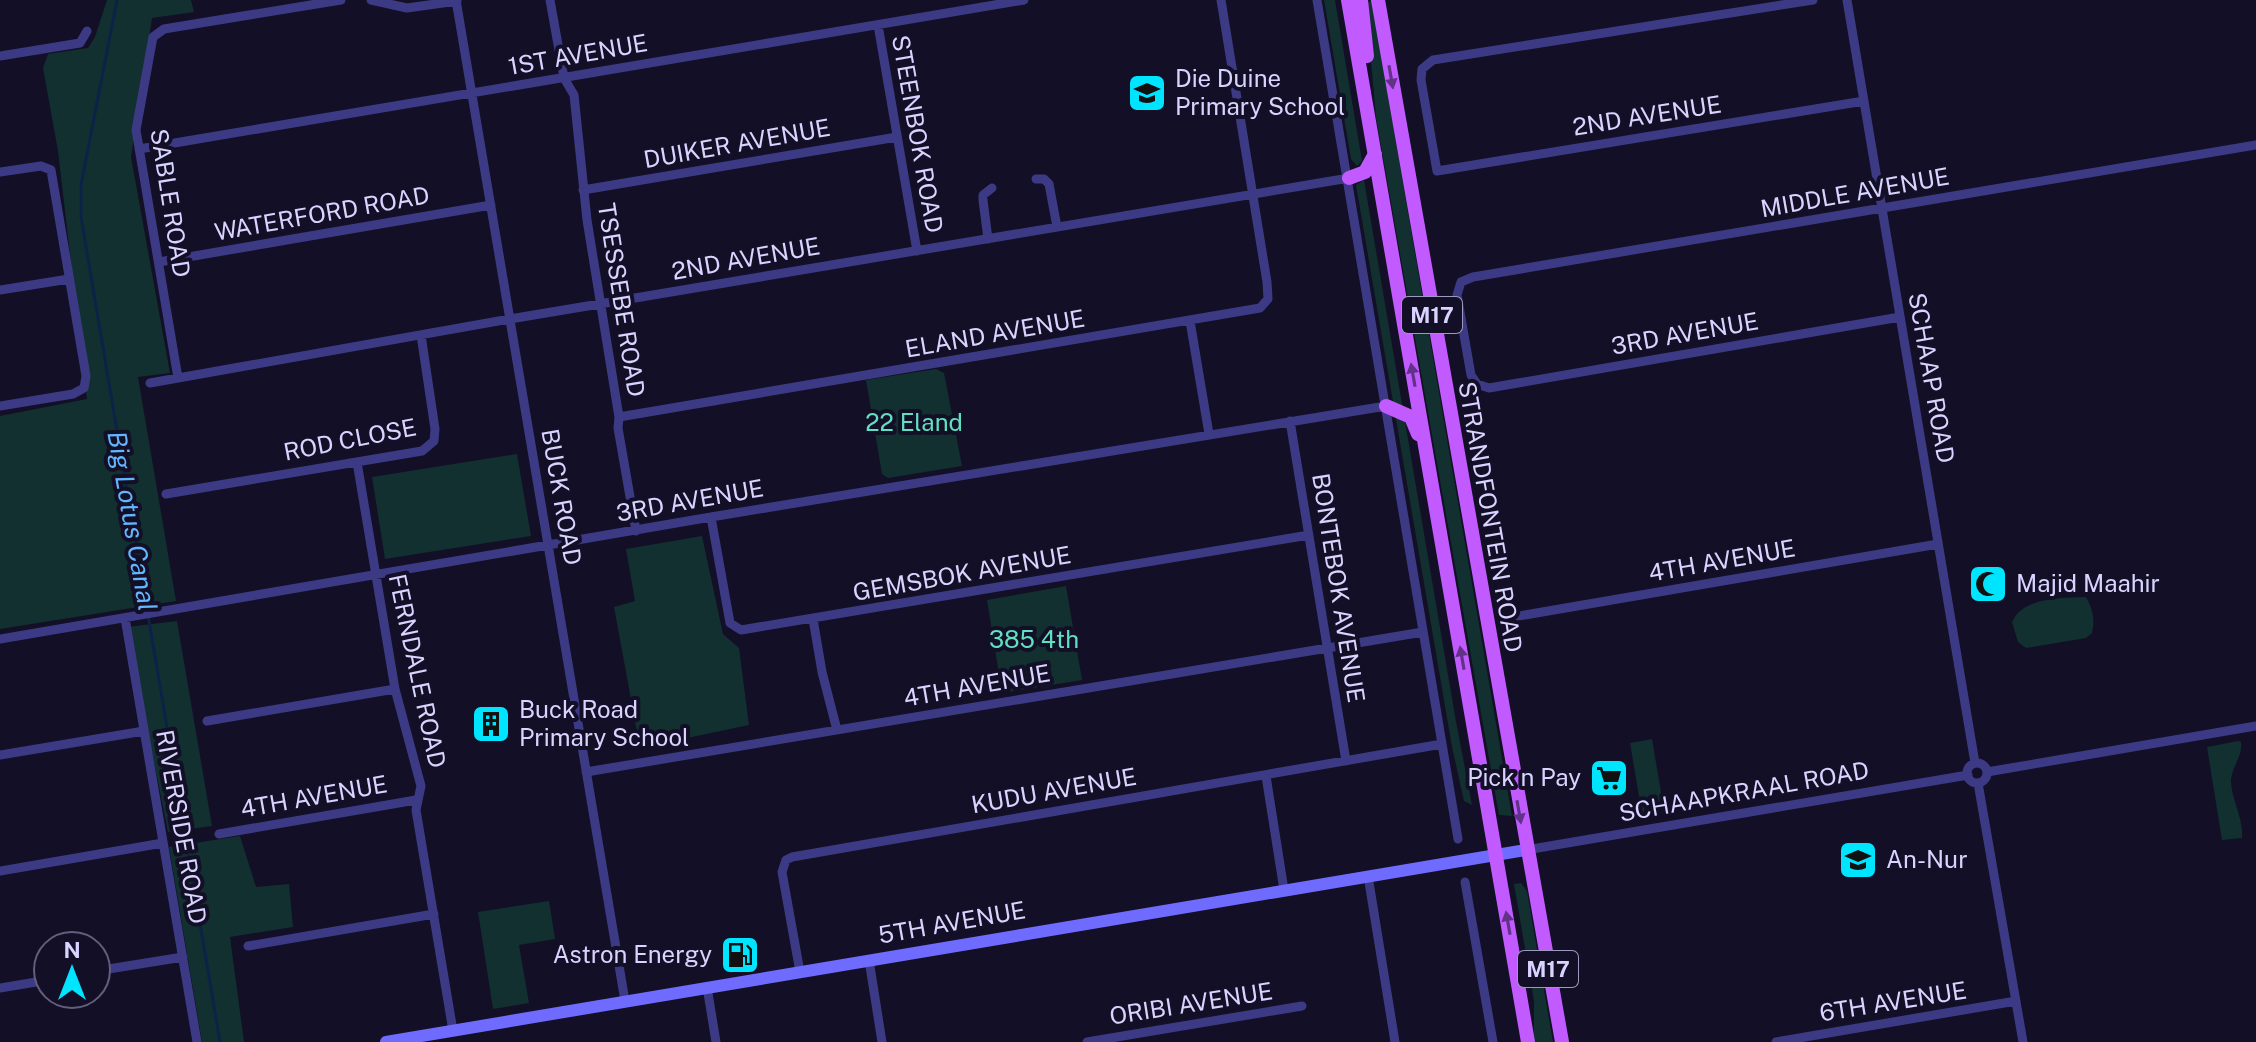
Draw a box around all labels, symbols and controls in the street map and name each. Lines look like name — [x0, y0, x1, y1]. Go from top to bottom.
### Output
street label: 1ST AVENUE — [506, 28, 650, 80]
street label: STEENBOK ROAD — [887, 33, 949, 235]
place label: Die Duine Primary School — [1175, 64, 1345, 120]
one-way arrow — [1385, 65, 1398, 90]
school or university icon: Die Duine Primary School — [1126, 72, 1168, 114]
street label: 2ND AVENUE — [1571, 89, 1723, 141]
street label: DUIKER AVENUE — [641, 113, 832, 173]
street label: SABLE ROAD — [145, 127, 197, 279]
street label: MIDDLE AVENUE — [1758, 162, 1951, 222]
street label: WATERFORD ROAD — [212, 180, 431, 246]
street label: TSESSEBE ROAD — [593, 201, 651, 399]
street label: 2ND AVENUE — [670, 231, 822, 285]
street label: SCHAAP ROAD — [1903, 290, 1961, 465]
road number: M17 — [1402, 297, 1462, 333]
street label: ELAND AVENUE — [903, 303, 1087, 363]
street label: 3RD AVENUE — [1609, 306, 1761, 360]
one-way arrow — [1407, 363, 1419, 388]
street label: STRANDFONTEIN ROAD — [1453, 379, 1529, 654]
park label: 22 Eland — [865, 408, 963, 436]
street label: ROD CLOSE — [281, 412, 418, 466]
street label: BUCK ROAD — [536, 426, 588, 567]
water label: Big Lotus Canal — [101, 428, 164, 613]
street label: BONTEBOK AVENUE — [1307, 471, 1371, 705]
street label: 3RD AVENUE — [614, 473, 766, 527]
street label: 4TH AVENUE — [1646, 533, 1797, 587]
street label: GEMSBOK AVENUE — [851, 540, 1073, 606]
mosque icon: Majid Maahir — [1967, 563, 2009, 605]
place label: Majid Maahir — [2016, 569, 2160, 597]
street label: FERNDALE ROAD — [384, 571, 452, 770]
park label: 385 4th — [989, 625, 1079, 653]
one-way arrow — [1456, 645, 1468, 670]
street label: 4TH AVENUE — [901, 658, 1052, 712]
place label: Buck Road Primary School — [519, 695, 689, 751]
building icon: Buck Road Primary School — [470, 703, 512, 745]
street label: RIVERSIDE ROAD — [151, 728, 213, 926]
street label: SCHAAPKRAAL ROAD — [1617, 755, 1871, 827]
supermarket icon: Pick n Pay — [1588, 757, 1630, 799]
street label: KUDU AVENUE — [969, 762, 1139, 818]
place label: Pick n Pay — [1467, 763, 1581, 791]
street label: 4TH AVENUE — [238, 769, 389, 823]
one-way arrow — [1514, 800, 1526, 825]
school or university icon: An-Nur — [1837, 839, 1879, 881]
place label: An-Nur — [1886, 845, 1968, 873]
street label: 5TH AVENUE — [876, 895, 1028, 949]
one-way arrow — [1501, 910, 1513, 935]
north arrow — [32, 930, 112, 1010]
fuel station icon: Astron Energy — [719, 934, 761, 976]
text: N — [63, 937, 81, 963]
place label: Astron Energy — [553, 940, 712, 968]
road number: M17 — [1518, 951, 1578, 987]
street label: ORIBI AVENUE — [1107, 976, 1274, 1030]
street label: 6TH AVENUE — [1817, 976, 1968, 1026]

